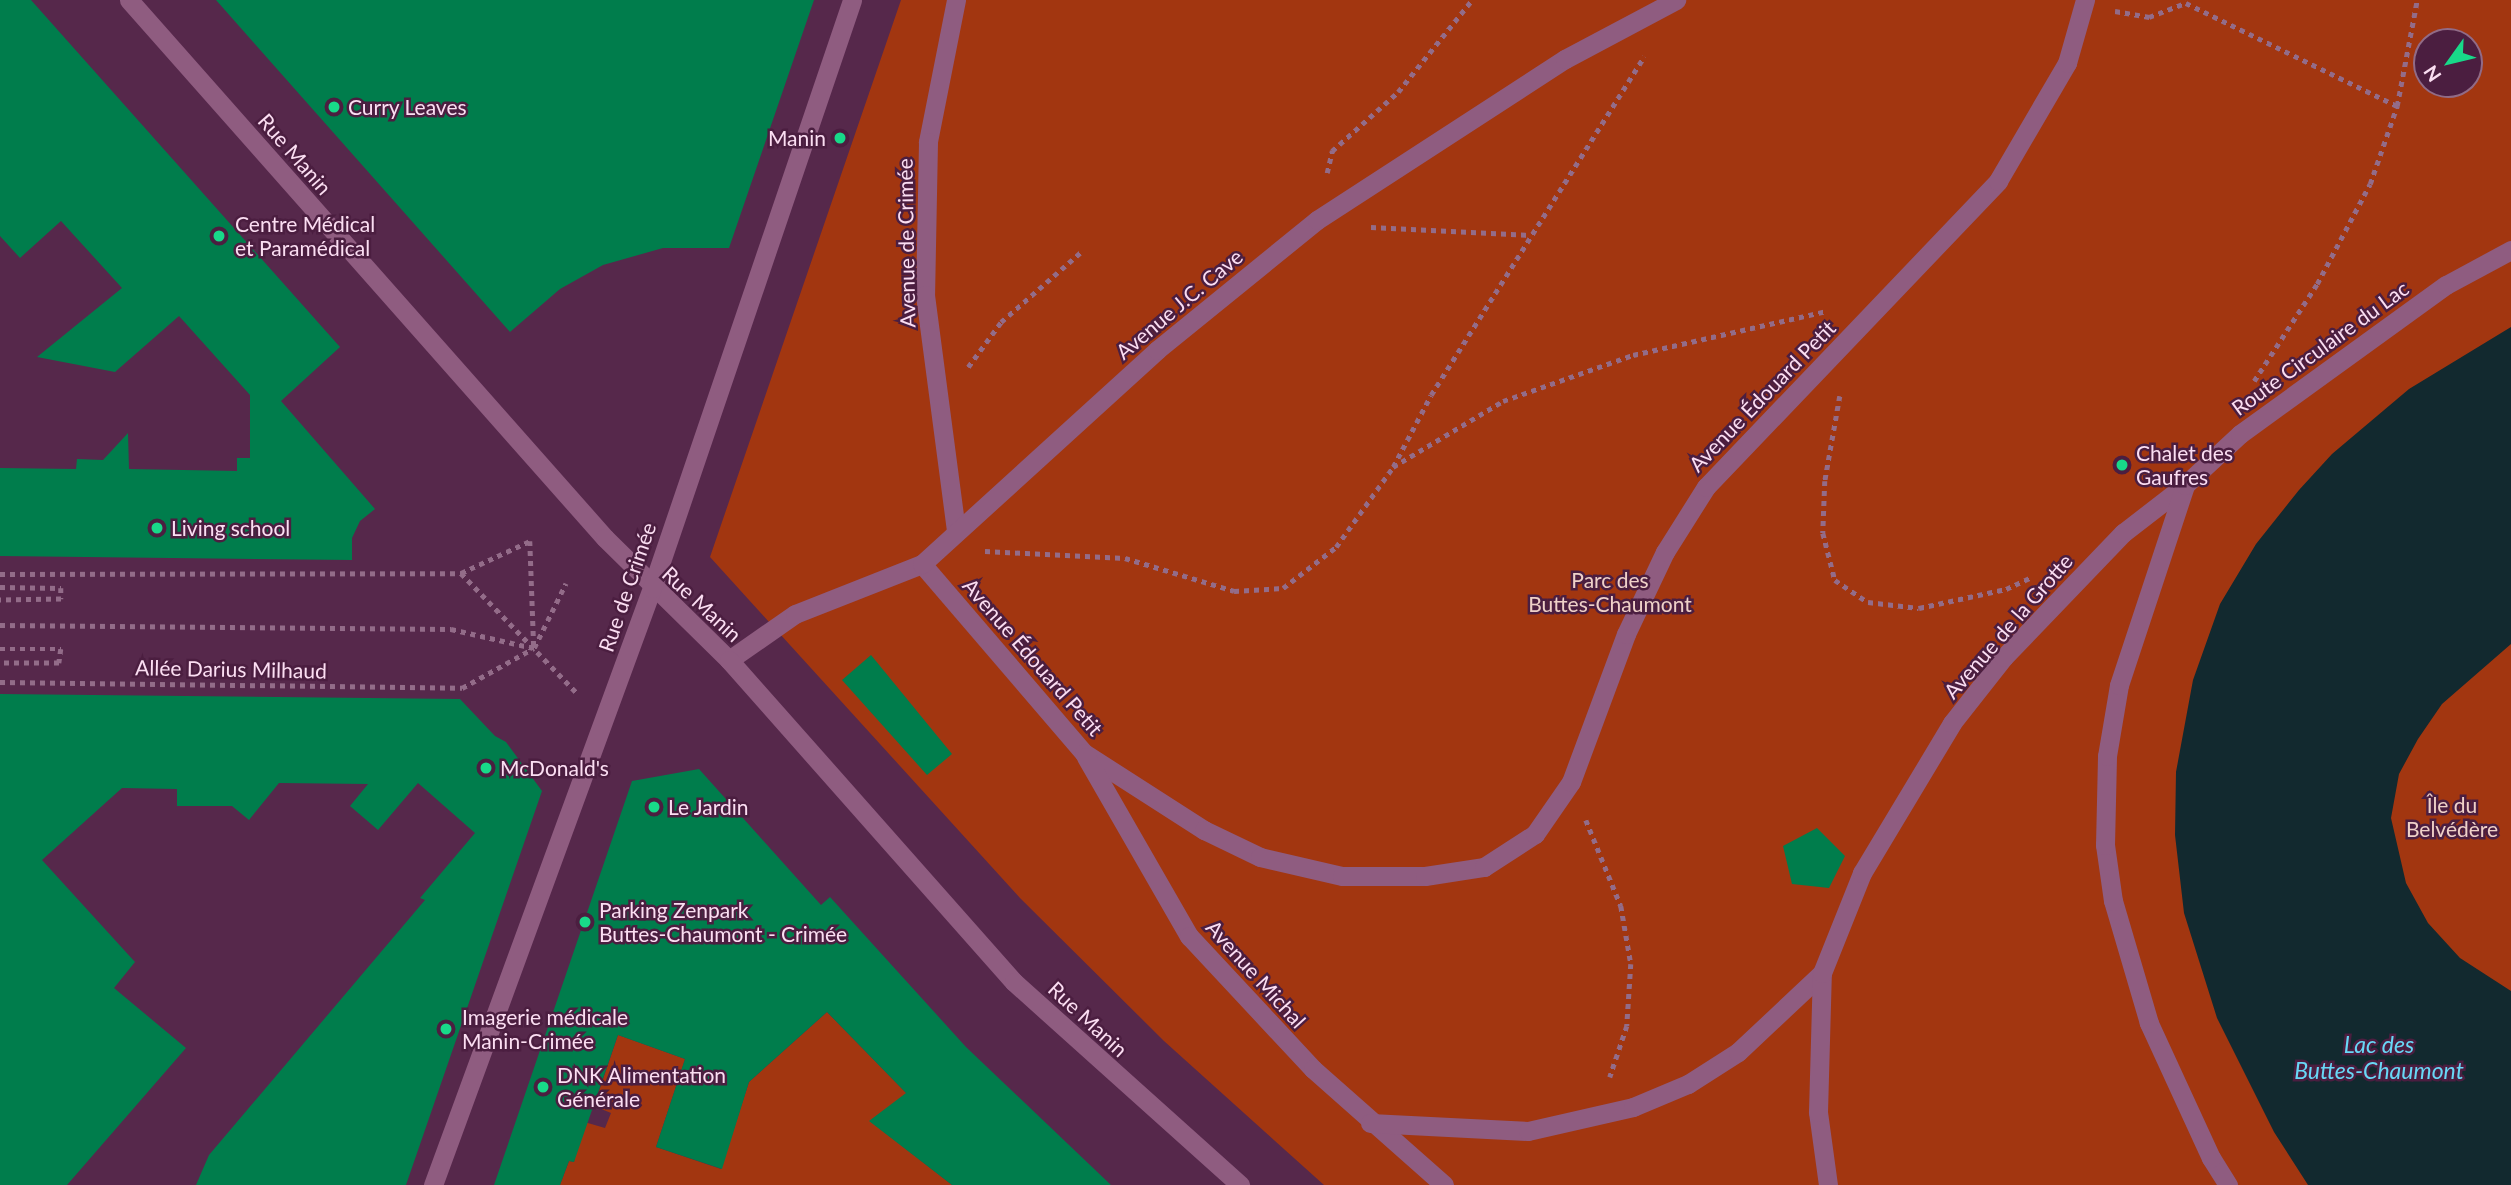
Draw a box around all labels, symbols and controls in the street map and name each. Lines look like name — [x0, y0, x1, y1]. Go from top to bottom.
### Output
north arrow — [2413, 28, 2483, 98]
text: N — [2418, 61, 2445, 86]
place label: Curry Leaves — [348, 94, 467, 120]
marker: Curry Leaves — [326, 99, 342, 115]
street label: Rue Manin — [253, 108, 337, 200]
place label: Manin — [768, 125, 826, 151]
marker: Manin — [832, 130, 848, 146]
street label: Avenue de Crimée — [892, 158, 920, 328]
place label: Centre Médical et Paramédical — [235, 211, 375, 261]
marker: Centre Médical et Paramédical — [209, 226, 229, 246]
street label: Avenue J.C. Cave — [1110, 243, 1248, 365]
street label: Route Circulaire du Lac — [2227, 275, 2413, 421]
street label: Avenue Édouard Petit — [1683, 315, 1841, 477]
place label: Chalet des Gaufres — [2136, 440, 2233, 490]
marker: Chalet des Gaufres — [2114, 457, 2130, 473]
place label: Living school — [171, 515, 290, 541]
street label: Rue de Crimée — [593, 519, 661, 655]
marker: Living school — [149, 520, 165, 536]
street label: Avenue de la Grotte — [1938, 549, 2078, 703]
street label: Rue Manin — [657, 561, 747, 647]
park label: Parc des Buttes-Chaumont — [1528, 567, 1692, 617]
street label: Avenue Édouard Petit — [958, 573, 1108, 741]
street label: Allée Darius Milhaud — [135, 655, 327, 683]
place label: McDonald's — [500, 755, 609, 781]
marker: McDonald's — [478, 760, 494, 776]
park label: Île du Belvédère — [2406, 792, 2498, 842]
place label: Le Jardin — [668, 794, 749, 820]
marker: Le Jardin — [646, 799, 662, 815]
place label: Parking Zenpark Buttes-Chaumont - Crimée — [599, 897, 847, 947]
marker: Parking Zenpark Buttes-Chaumont - Crimée — [577, 914, 593, 930]
street label: Avenue Michal — [1201, 915, 1311, 1033]
street label: Rue Manin — [1043, 976, 1133, 1062]
place label: Imagerie médicale Manin-Crimée — [462, 1004, 628, 1054]
marker: Imagerie médicale Manin-Crimée — [436, 1019, 456, 1039]
water label: Lac des Buttes-Chaumont — [2294, 1030, 2464, 1084]
place label: DNK Alimentation Générale — [557, 1062, 727, 1112]
marker: DNK Alimentation Générale — [535, 1079, 551, 1095]

